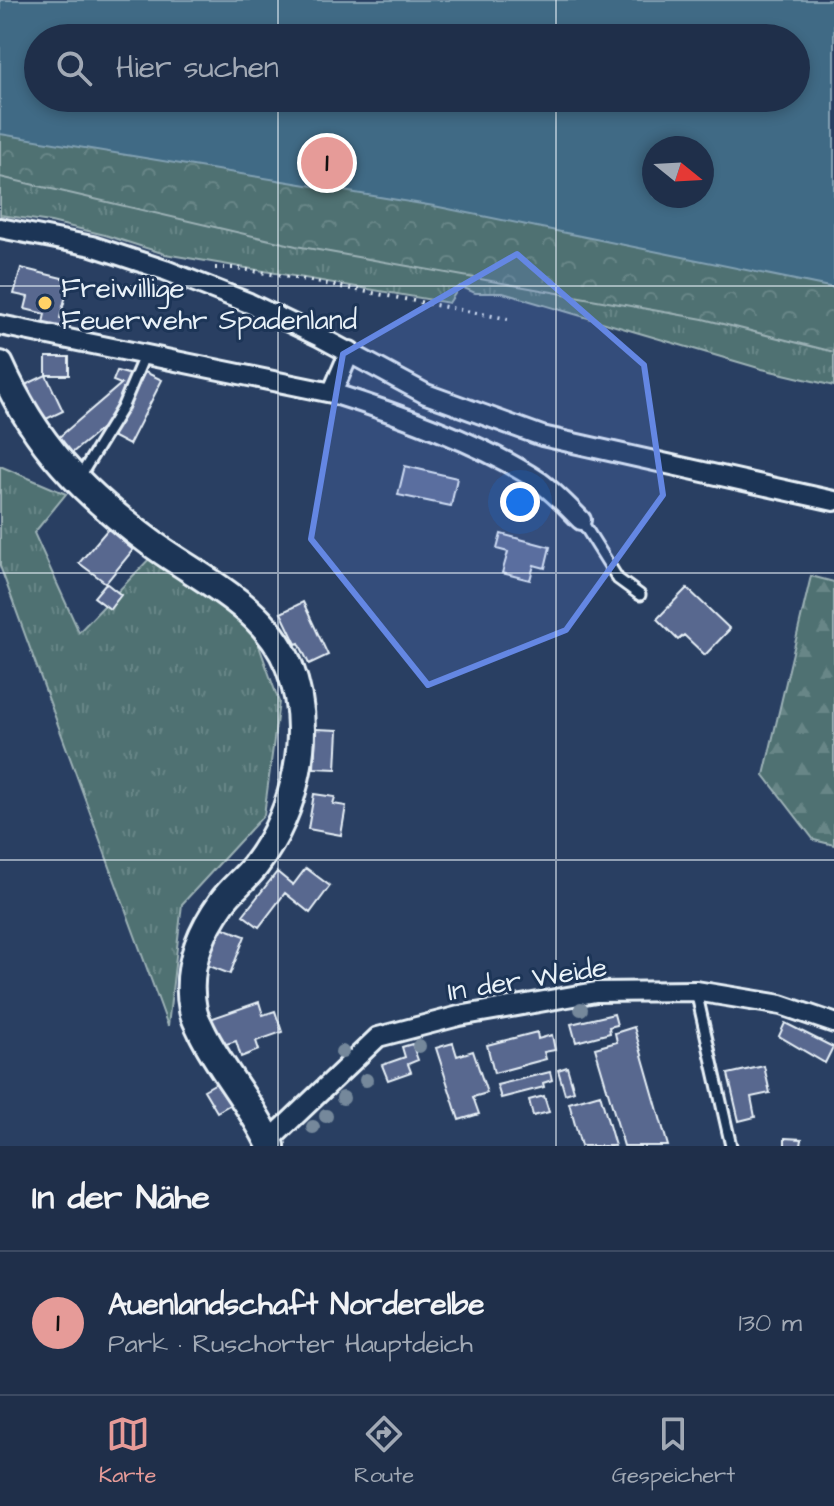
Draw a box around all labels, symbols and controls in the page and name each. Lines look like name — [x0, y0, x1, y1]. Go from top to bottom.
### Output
search box — [24, 24, 810, 112]
icon: search — [52, 46, 96, 90]
text: Hier suchen — [116, 47, 279, 89]
pin: 1 — [301, 133, 353, 193]
north arrow — [642, 136, 714, 208]
place label: Freiwillige Feuerwehr Spadenland — [61, 269, 357, 340]
marker: Freiwillige Feuerwehr Spadenland — [36, 294, 54, 312]
your location — [500, 482, 540, 522]
street label: In der Weide — [445, 948, 610, 1011]
text: In der Nähe — [32, 1174, 210, 1222]
text: Auenlandschaft Norderelbe — [108, 1284, 485, 1326]
text: 1 — [56, 1305, 60, 1341]
text: 130 m — [738, 1305, 802, 1341]
text: Park · Ruschorter Hauptdeich — [108, 1326, 473, 1362]
tab: Karte — [99, 1412, 156, 1491]
tab: Route — [354, 1412, 414, 1491]
tab: Gespeichert — [612, 1412, 735, 1491]

